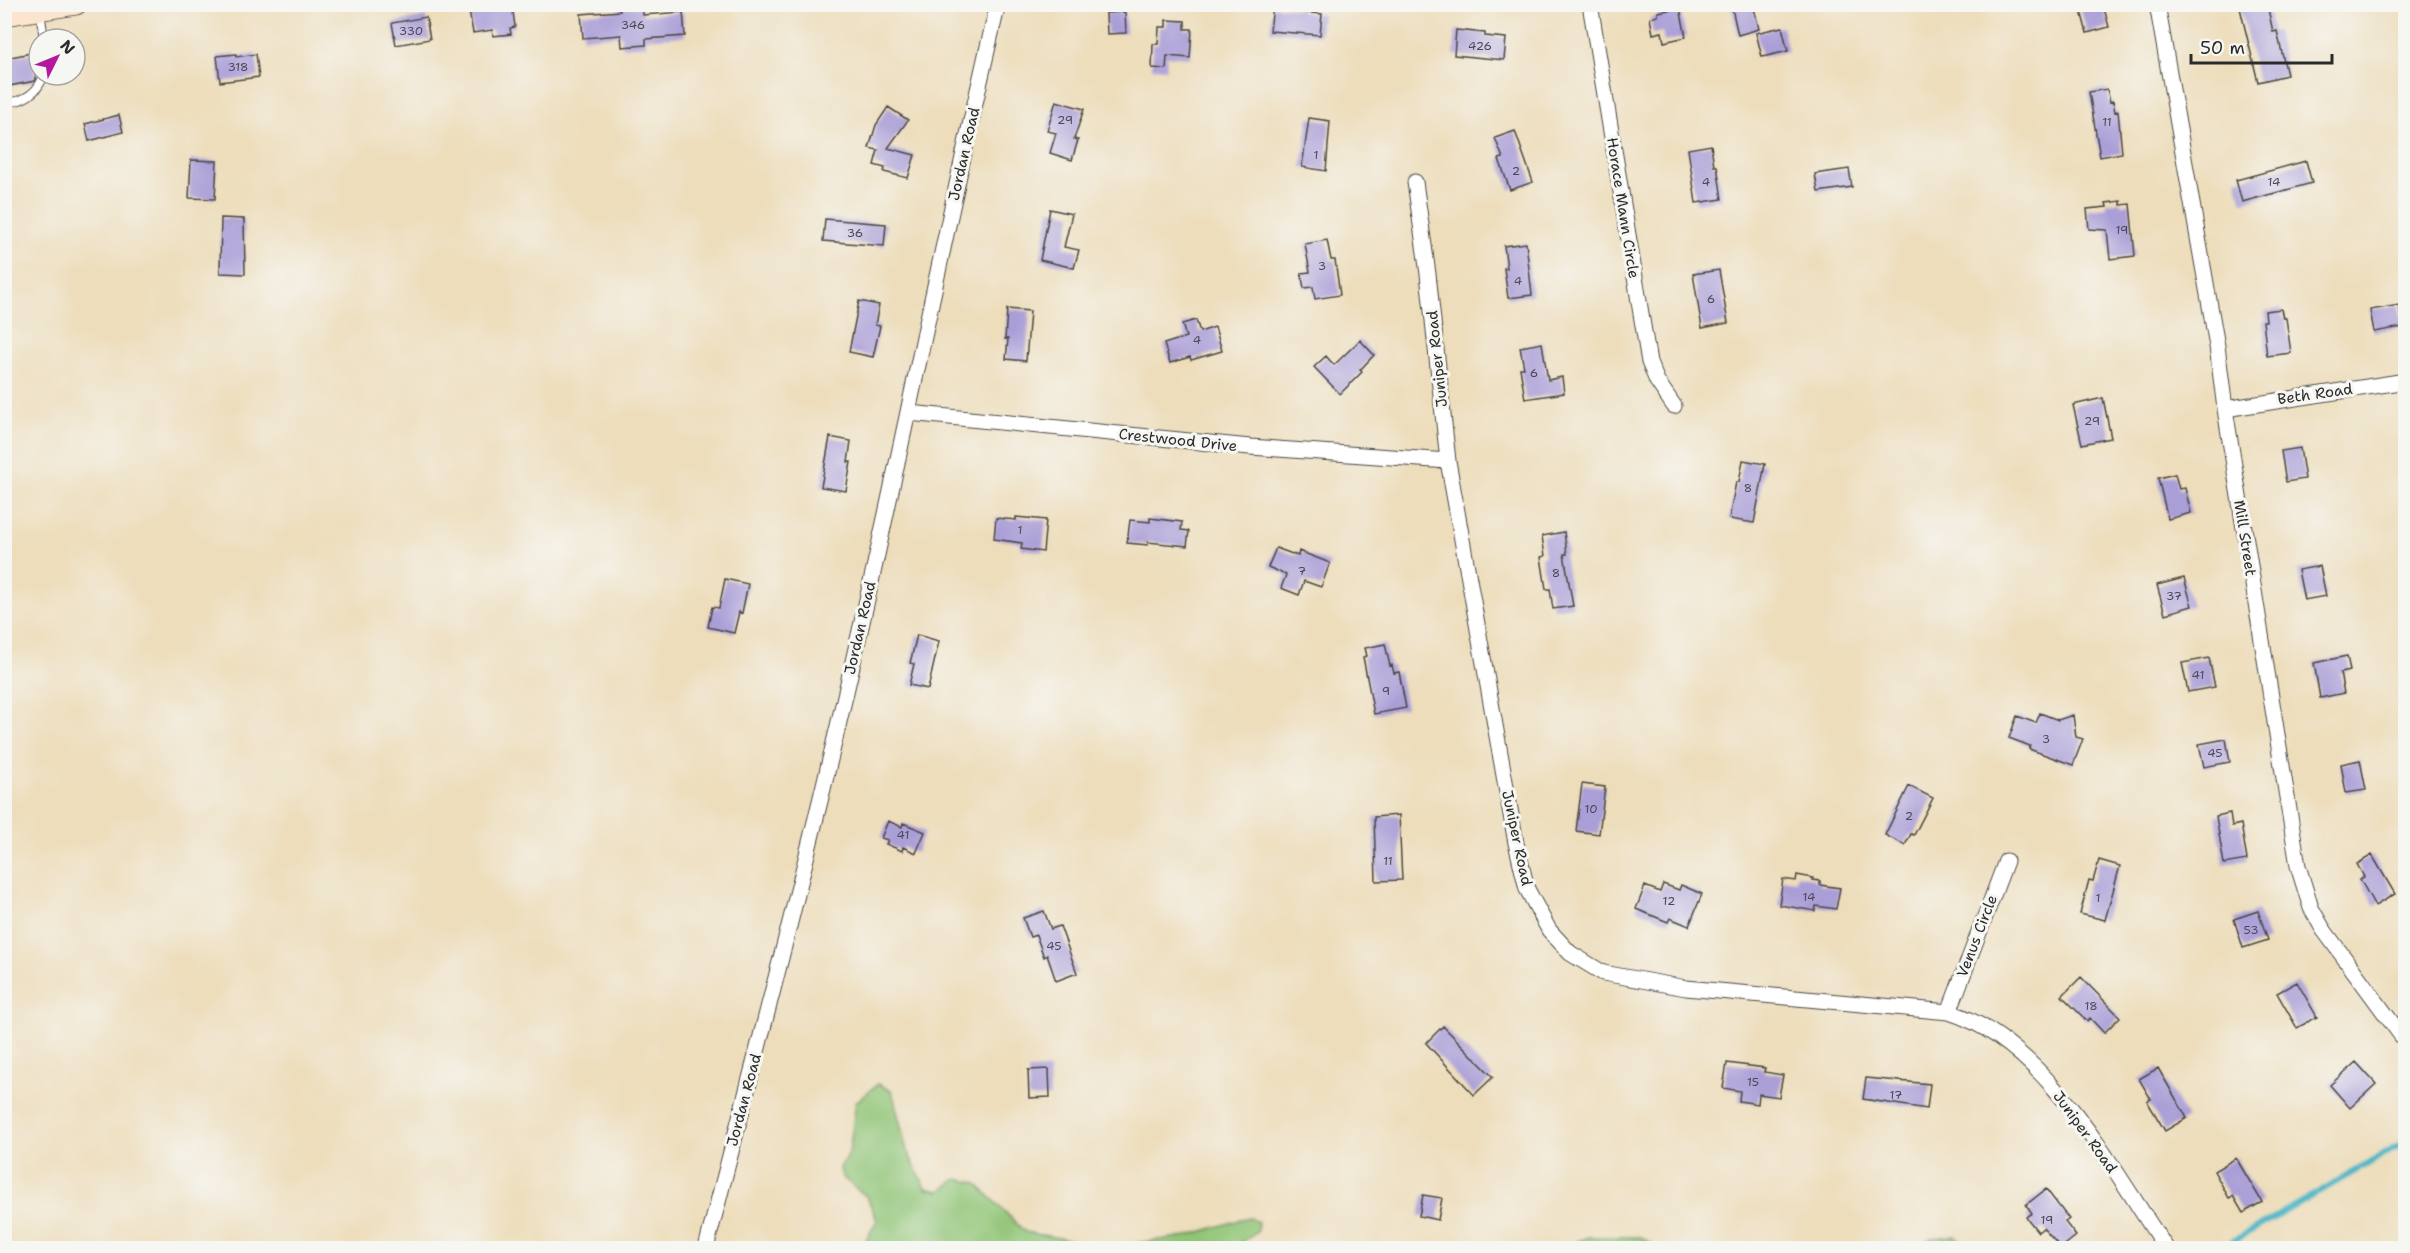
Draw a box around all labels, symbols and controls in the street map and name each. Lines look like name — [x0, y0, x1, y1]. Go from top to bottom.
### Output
house number: 346 — [621, 17, 645, 33]
house number: 330 — [399, 23, 423, 39]
north arrow — [27, 27, 87, 87]
scale bar — [2191, 27, 2332, 65]
text: N — [56, 35, 80, 59]
text: 50 m — [2200, 36, 2245, 60]
house number: 426 — [1468, 38, 1492, 54]
house number: 318 — [228, 59, 249, 75]
street label: Jordan Road — [944, 105, 985, 203]
house number: 29 — [1057, 112, 1073, 128]
house number: 11 — [2102, 114, 2112, 130]
street label: Horace Mann Circle — [1602, 136, 1644, 280]
house number: 1 — [1313, 147, 1319, 163]
house number: 2 — [1512, 163, 1520, 179]
house number: 4 — [1702, 174, 1710, 190]
house number: 14 — [2268, 174, 2280, 190]
house number: 19 — [2116, 222, 2128, 238]
house number: 36 — [847, 225, 863, 241]
house number: 3 — [1318, 258, 1326, 274]
house number: 4 — [1514, 273, 1522, 289]
house number: 6 — [1707, 291, 1715, 307]
street label: Juniper Road — [1422, 309, 1452, 408]
house number: 4 — [1193, 332, 1201, 348]
house number: 6 — [1530, 365, 1538, 381]
street label: Beth Road — [2276, 379, 2354, 409]
house number: 29 — [2084, 413, 2100, 429]
street label: Crestwood Drive — [1118, 424, 1238, 456]
house number: 8 — [1744, 480, 1752, 496]
street label: Mill Street — [2229, 499, 2261, 577]
house number: 1 — [1017, 522, 1023, 538]
house number: 7 — [1298, 563, 1306, 579]
house number: 8 — [1552, 565, 1560, 581]
street label: Jordan Road — [840, 579, 881, 677]
house number: 37 — [2166, 588, 2182, 604]
house number: 41 — [2192, 667, 2204, 683]
house number: 9 — [1382, 683, 1390, 699]
house number: 3 — [2042, 731, 2050, 747]
house number: 45 — [2207, 745, 2223, 761]
street label: Juniper Road — [1497, 788, 1537, 888]
house number: 10 — [1584, 801, 1598, 817]
house number: 2 — [1905, 808, 1913, 824]
house number: 41 — [897, 827, 909, 843]
house number: 11 — [1383, 853, 1393, 869]
house number: 14 — [1803, 889, 1815, 905]
house number: 1 — [2095, 890, 2101, 906]
street label: Venus Circle — [1952, 892, 2002, 980]
house number: 12 — [1663, 893, 1675, 909]
house number: 53 — [2243, 922, 2259, 938]
house number: 45 — [1046, 938, 1062, 954]
house number: 18 — [2084, 998, 2098, 1014]
street label: Jordan Road — [722, 1051, 766, 1148]
house number: 15 — [1747, 1074, 1759, 1090]
house number: 17 — [1890, 1087, 1902, 1103]
street label: Juniper Road — [2048, 1087, 2122, 1178]
house number: 19 — [2041, 1212, 2053, 1228]

